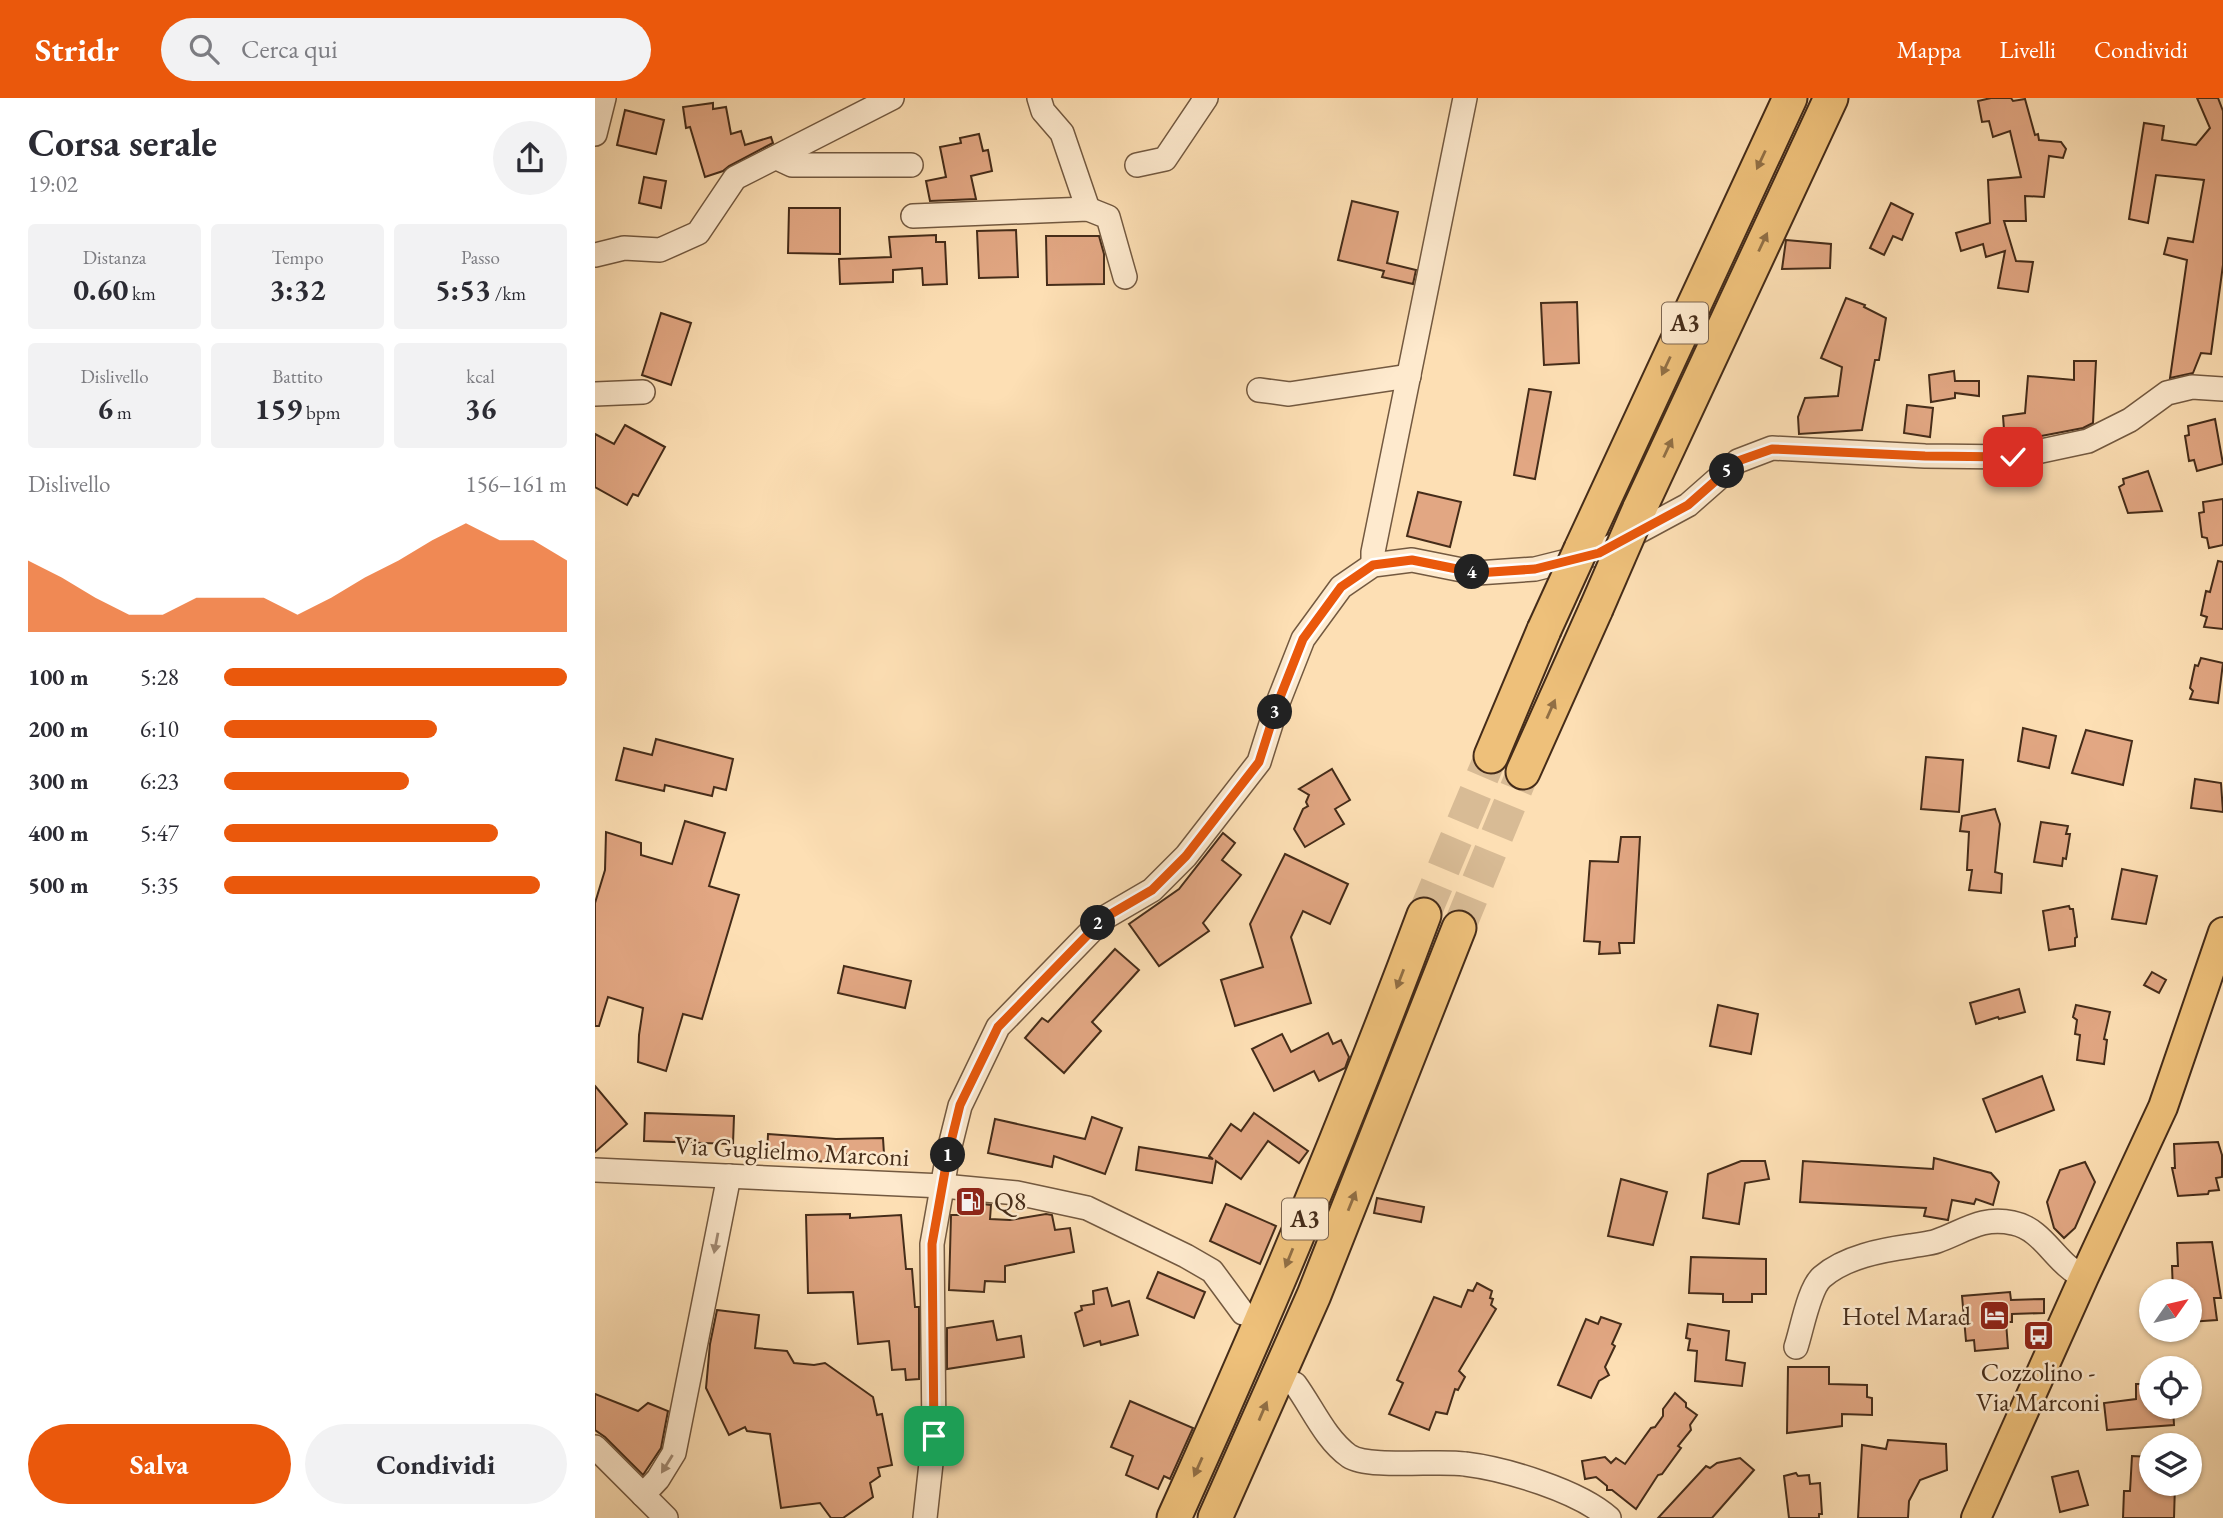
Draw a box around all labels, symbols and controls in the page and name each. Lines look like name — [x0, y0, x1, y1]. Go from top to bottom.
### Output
search box — [161, 18, 651, 81]
text: Stridr — [35, 28, 119, 71]
icon: search — [185, 30, 223, 68]
text: Cerca qui — [241, 32, 338, 66]
text: Mappa — [1897, 34, 1961, 65]
text: Livelli — [1999, 34, 2056, 65]
text: Condividi — [2094, 34, 2188, 65]
text: Corsa serale — [28, 118, 217, 167]
button: share — [493, 121, 567, 195]
one-way arrow — [1755, 150, 1767, 170]
text: 19:02 — [28, 169, 78, 199]
one-way arrow — [1758, 232, 1769, 252]
text: Distanza — [83, 245, 146, 270]
text: Tempo — [271, 245, 324, 270]
text: Passo — [461, 245, 500, 270]
text: 0.60 — [73, 270, 128, 309]
text: 3:32 — [269, 270, 326, 309]
text: 5:53 — [435, 270, 491, 309]
text: km — [128, 281, 156, 306]
text: /km — [491, 281, 526, 306]
road number: A3 — [1662, 303, 1708, 344]
one-way arrow — [1660, 356, 1671, 376]
text: Dislivello — [80, 364, 149, 389]
text: Battito — [272, 364, 323, 389]
text: kcal — [466, 364, 495, 389]
text: 6 — [97, 389, 113, 428]
text: 159 — [255, 389, 302, 428]
text: 36 — [465, 389, 496, 428]
text: m — [113, 400, 132, 425]
text: bpm — [302, 400, 340, 425]
pin — [1983, 427, 2043, 487]
one-way arrow — [1663, 438, 1674, 459]
icon: check — [1994, 438, 2032, 476]
pin: 5 — [1709, 454, 1745, 488]
text: 5 — [1721, 458, 1732, 483]
text: Dislivello — [28, 469, 110, 499]
text: 156–161 m — [466, 469, 567, 499]
pin: 4 — [1455, 554, 1489, 589]
text: 4 — [1466, 559, 1477, 584]
text: 100 m — [28, 662, 89, 692]
text: 5:28 — [140, 662, 179, 692]
pin: 3 — [1257, 694, 1293, 730]
text: 3 — [1269, 699, 1280, 724]
one-way arrow — [1545, 699, 1557, 719]
text: 200 m — [28, 714, 89, 744]
text: 6:10 — [140, 714, 179, 744]
text: 300 m — [28, 766, 89, 796]
text: 6:23 — [140, 766, 179, 796]
text: 400 m — [28, 818, 89, 848]
text: 5:47 — [140, 818, 179, 848]
text: 500 m — [28, 870, 89, 900]
text: 5:35 — [140, 870, 179, 900]
pin: 2 — [1081, 906, 1115, 940]
text: 2 — [1092, 910, 1103, 935]
one-way arrow — [1395, 968, 1406, 989]
street label: Via Guglielmo Marconi — [674, 1128, 910, 1174]
pin: 1 — [931, 1138, 965, 1172]
text: 1 — [942, 1142, 953, 1167]
fuel station icon: Q8 — [954, 1184, 988, 1218]
place label: Q8 — [994, 1184, 1026, 1218]
one-way arrow — [1346, 1191, 1357, 1212]
road number: A3 — [1282, 1198, 1328, 1240]
one-way arrow — [710, 1232, 721, 1254]
one-way arrow — [1283, 1248, 1294, 1269]
north arrow — [2139, 1279, 2201, 1342]
map controls — [2139, 1279, 2202, 1496]
place label: Hotel Marad — [1842, 1299, 1972, 1333]
hotel icon: Hotel Marad — [1977, 1299, 2011, 1333]
bus stop icon: Cozzolino - Via Marconi — [2021, 1319, 2055, 1353]
place label: Cozzolino - Via Marconi — [1976, 1355, 2100, 1419]
button: locate — [2139, 1356, 2202, 1419]
one-way arrow — [1258, 1400, 1269, 1421]
pin — [904, 1406, 964, 1466]
icon: arrive — [915, 1417, 953, 1455]
button: Salva — [28, 1424, 291, 1504]
button: Condividi — [305, 1424, 567, 1504]
button: layers — [2139, 1433, 2202, 1496]
one-way arrow — [660, 1455, 673, 1474]
one-way arrow — [1192, 1457, 1203, 1477]

